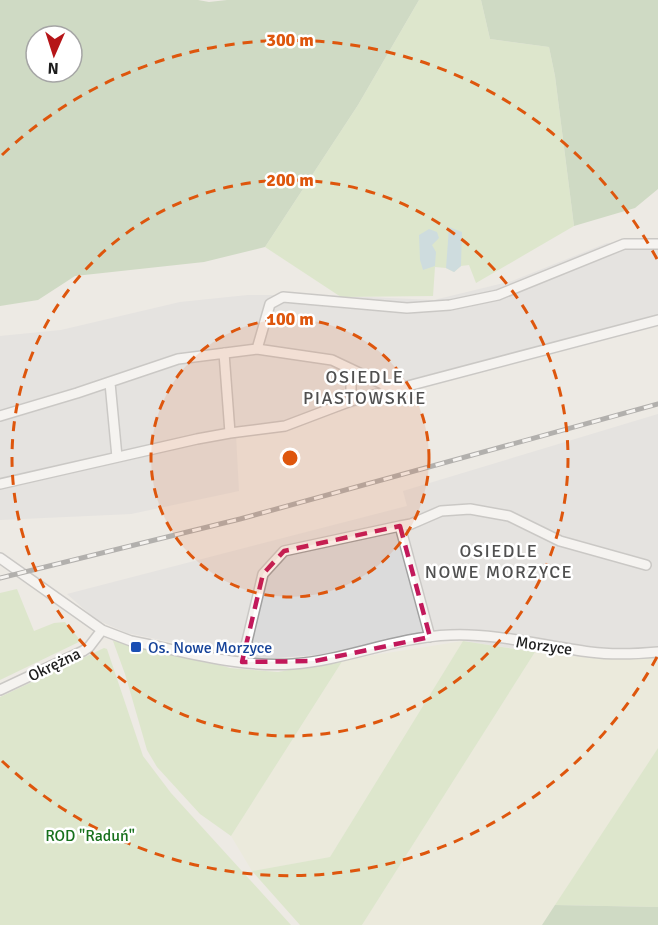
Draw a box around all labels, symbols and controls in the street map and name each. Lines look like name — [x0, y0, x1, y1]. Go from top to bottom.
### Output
north arrow — [24, 24, 84, 84]
text: 300 m — [266, 29, 314, 51]
text: N — [47, 58, 59, 78]
text: 200 m — [266, 169, 314, 191]
text: 100 m — [266, 308, 314, 330]
district label: OSIEDLE PIASTOWSKIE — [303, 366, 427, 409]
centre of rings — [280, 448, 300, 468]
district label: OSIEDLE NOWE MORZYCE — [425, 540, 573, 583]
street label: Morzyce — [514, 632, 574, 660]
place label: Os. Nowe Morzyce — [148, 638, 272, 658]
marker: Os. Nowe Morzyce — [129, 640, 143, 654]
street label: Okrężna — [25, 644, 84, 686]
park label: ROD "Raduń" — [45, 826, 135, 846]

